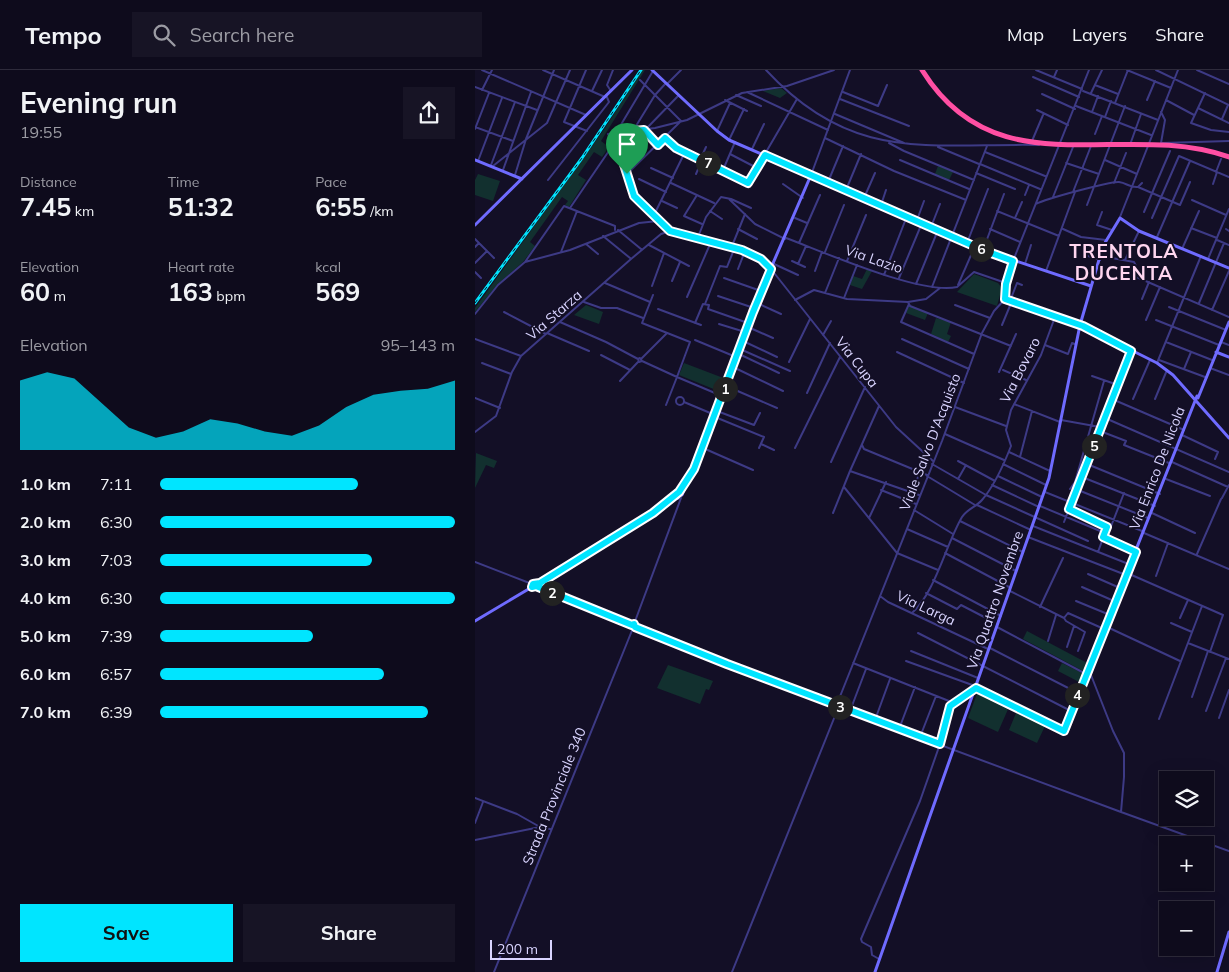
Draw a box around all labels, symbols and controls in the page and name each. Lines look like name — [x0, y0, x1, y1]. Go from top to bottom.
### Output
search box — [132, 12, 482, 57]
text: Tempo — [25, 20, 102, 50]
icon: search — [150, 21, 178, 49]
text: Search here — [190, 23, 294, 47]
text: Map — [1007, 23, 1044, 46]
text: Layers — [1072, 23, 1127, 46]
text: Share — [1155, 23, 1204, 46]
text: Evening run — [20, 85, 177, 120]
button: share — [403, 87, 455, 139]
text: 19:55 — [20, 122, 62, 142]
pin — [606, 123, 648, 174]
icon: arrive — [613, 130, 641, 158]
pin: 7 — [695, 150, 721, 176]
text: 7 — [704, 154, 713, 172]
text: Distance — [20, 173, 77, 191]
text: Time — [168, 173, 199, 191]
text: Pace — [315, 173, 347, 191]
text: 7.45 — [20, 191, 71, 222]
text: 51:32 — [168, 191, 234, 222]
text: 6:55 — [315, 191, 367, 222]
text: km — [71, 202, 94, 220]
text: /km — [367, 202, 394, 220]
pin: 6 — [969, 236, 993, 262]
district label: TRENTOLA DUCENTA — [1069, 239, 1179, 285]
text: 6 — [977, 240, 986, 258]
street label: Via Lazio — [843, 241, 905, 277]
text: Elevation — [20, 258, 79, 276]
text: Heart rate — [168, 258, 234, 276]
text: kcal — [315, 258, 341, 276]
text: 60 — [20, 276, 50, 307]
text: 163 — [168, 276, 213, 307]
text: 569 — [315, 276, 360, 307]
street label: Via Starza — [522, 286, 586, 344]
text: m — [50, 287, 66, 305]
text: bpm — [213, 287, 245, 305]
street label: Via Cupa — [832, 333, 882, 391]
street label: Via Bovaro — [996, 334, 1044, 406]
text: Elevation — [20, 335, 88, 355]
text: 95–143 m — [381, 335, 455, 355]
street label: Viale Salvo D'Acquisto — [896, 371, 964, 513]
pin: 1 — [713, 376, 737, 402]
text: 1 — [721, 380, 730, 398]
street label: Via Enrico De Nicola — [1125, 404, 1189, 532]
pin: 5 — [1081, 434, 1107, 458]
text: 5 — [1090, 437, 1099, 455]
text: 1.0 km — [20, 474, 71, 494]
text: 7:11 — [100, 474, 132, 494]
text: 2.0 km — [20, 512, 71, 532]
text: 6:30 — [100, 512, 132, 532]
street label: Via Quattro Novembre — [963, 528, 1027, 672]
text: 3.0 km — [20, 550, 71, 570]
text: 7:03 — [100, 550, 132, 570]
pin: 2 — [539, 580, 565, 606]
text: 2 — [548, 584, 557, 602]
street label: Via Larga — [894, 587, 958, 629]
text: 4.0 km — [20, 588, 71, 608]
text: 6:30 — [100, 588, 132, 608]
text: 5.0 km — [20, 626, 71, 646]
text: 7:39 — [100, 626, 132, 646]
text: 6.0 km — [20, 664, 71, 684]
text: 6:57 — [100, 664, 132, 684]
pin: 4 — [1065, 682, 1089, 708]
text: 4 — [1073, 686, 1082, 704]
pin: 3 — [827, 694, 853, 720]
text: 3 — [836, 698, 845, 716]
text: 7.0 km — [20, 702, 71, 722]
text: 6:39 — [100, 702, 132, 722]
street label: Strada Provinciale 340 — [518, 725, 590, 867]
map controls — [1159, 771, 1214, 956]
button: layers — [1159, 771, 1214, 826]
button: + — [1159, 836, 1214, 891]
button: − — [1159, 901, 1214, 956]
button: Save — [20, 904, 233, 962]
button: Share — [243, 904, 455, 962]
scale bar — [490, 937, 553, 960]
text: 200 m — [497, 940, 538, 958]

